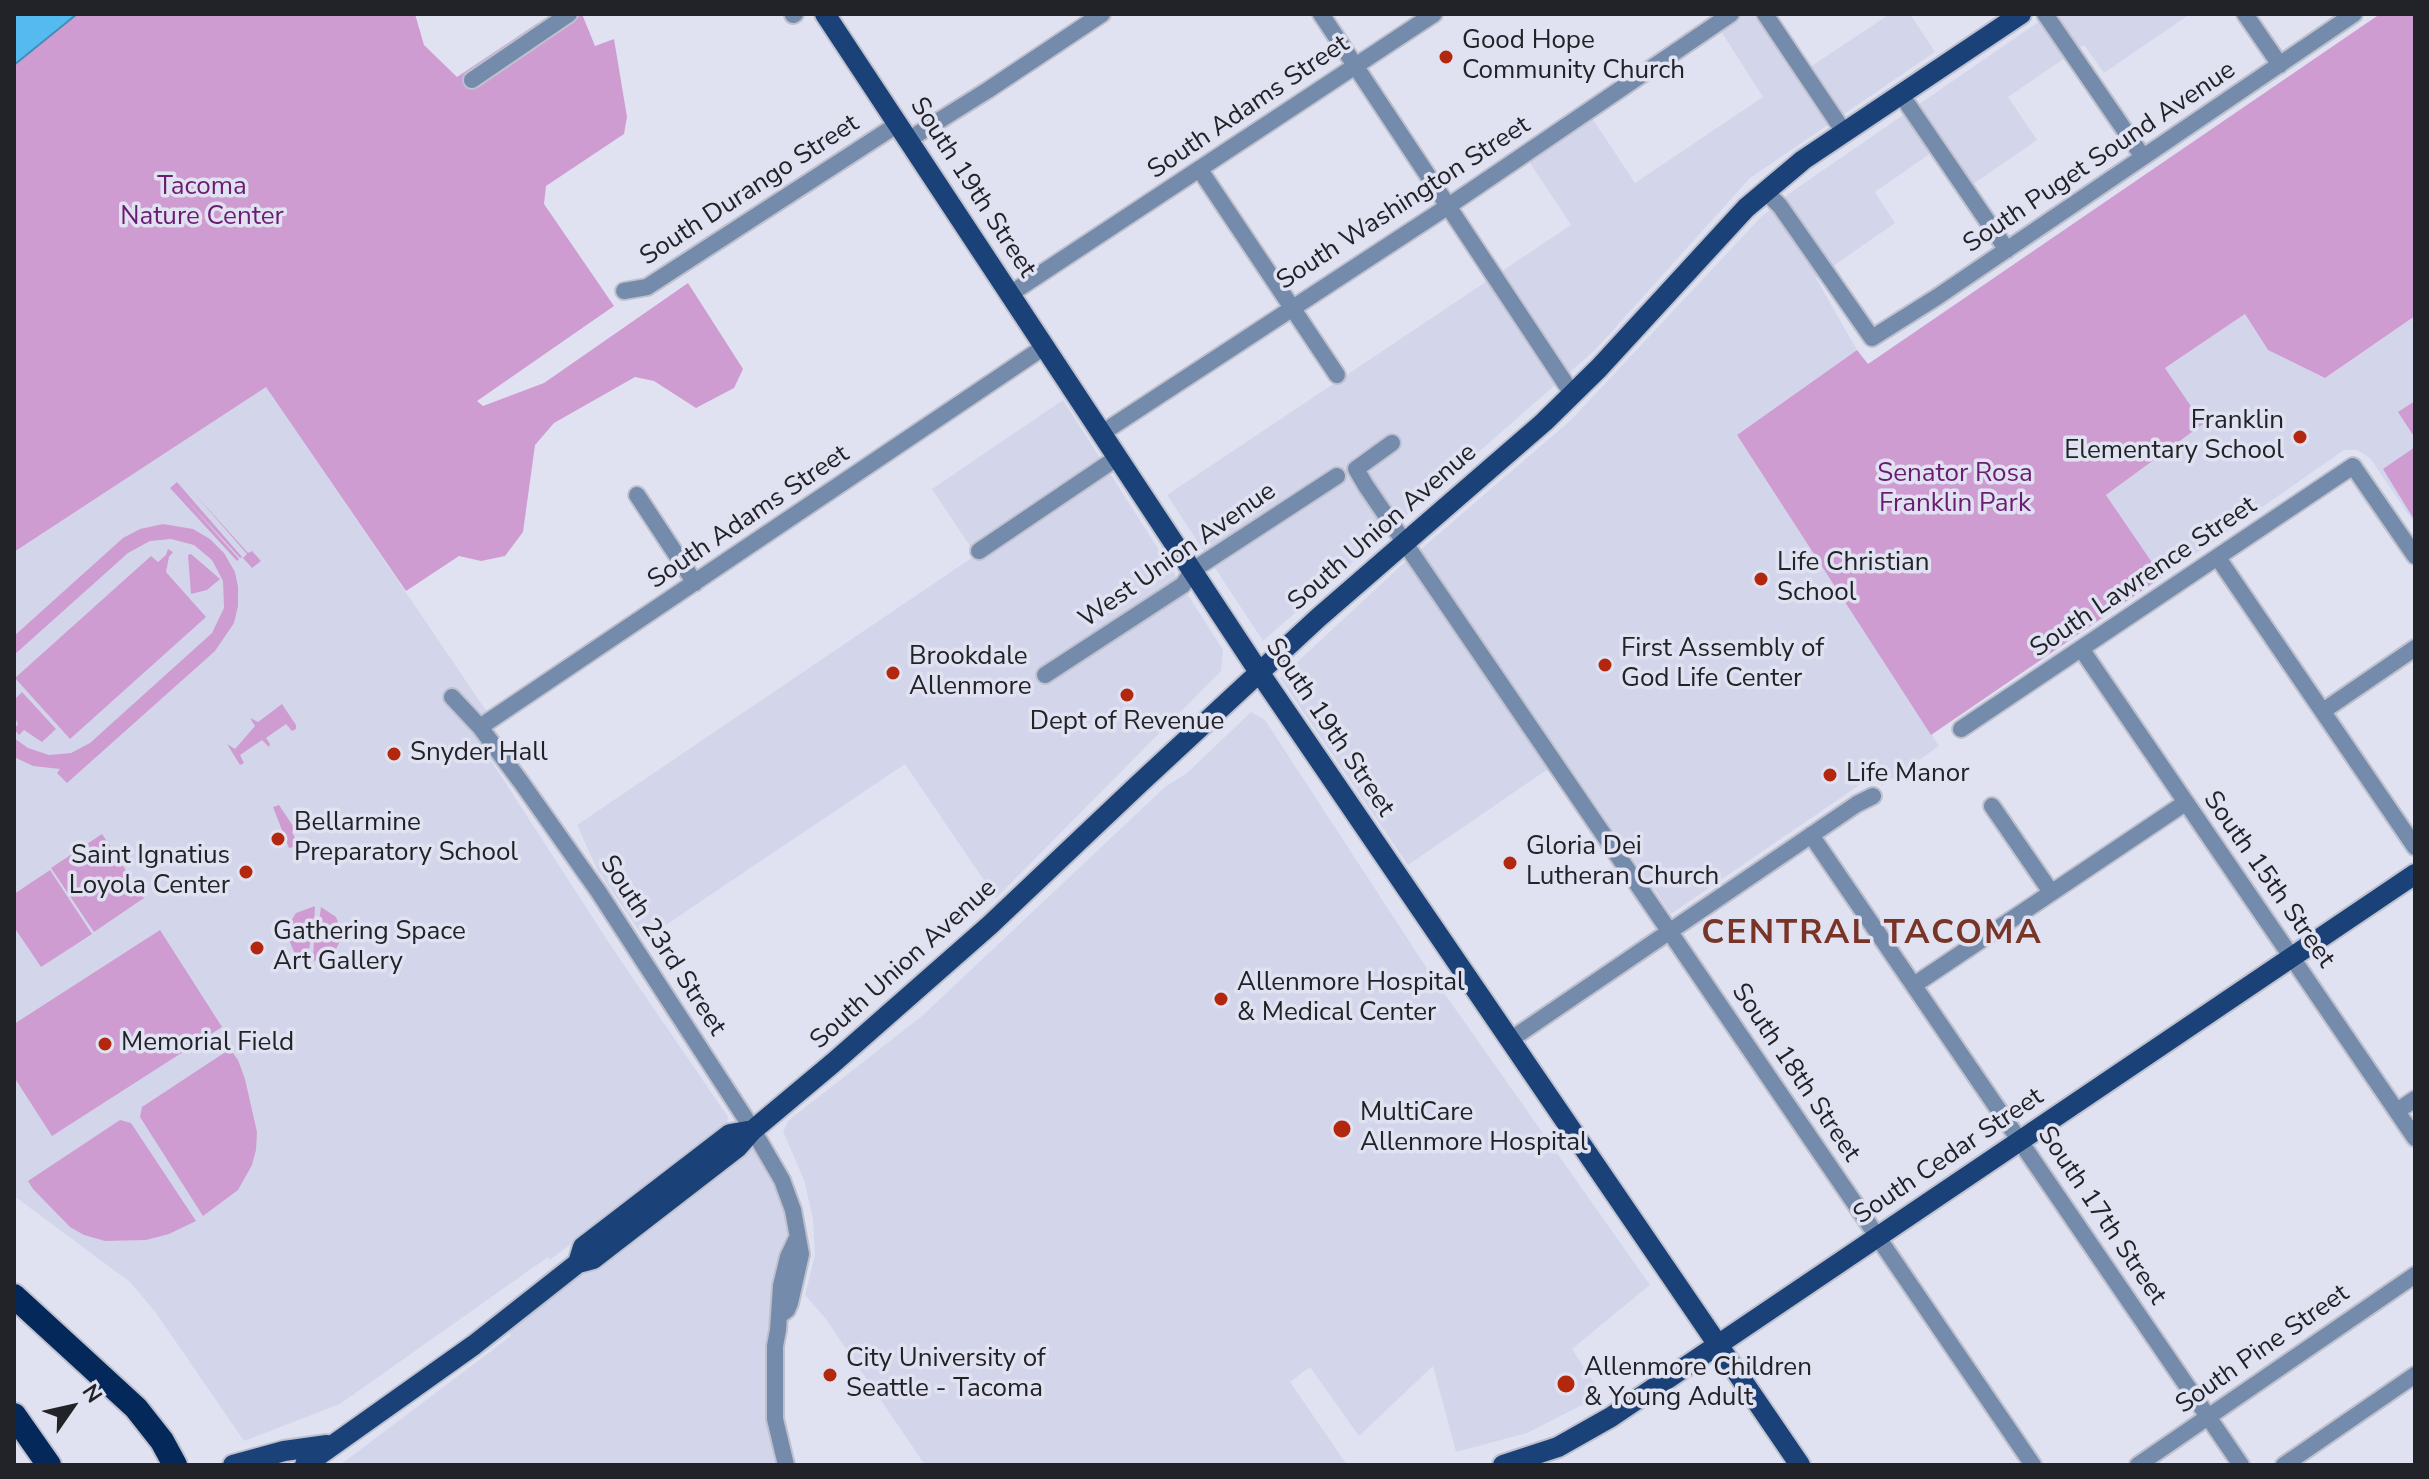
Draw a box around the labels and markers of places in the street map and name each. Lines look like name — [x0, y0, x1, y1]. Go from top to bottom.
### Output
place label: Good Hope Community Church — [1462, 26, 1685, 88]
marker: Good Hope Community Church — [1437, 48, 1455, 66]
place label: Franklin Elementary School — [2064, 406, 2284, 468]
marker: Franklin Elementary School — [2291, 428, 2309, 446]
place label: Life Christian School — [1777, 548, 1930, 610]
marker: Life Christian School — [1752, 570, 1770, 588]
place label: First Assembly of God Life Center — [1621, 634, 1824, 696]
place label: Brookdale Allenmore — [909, 642, 1032, 704]
marker: First Assembly of God Life Center — [1596, 656, 1614, 674]
marker: Brookdale Allenmore — [884, 664, 902, 682]
marker: Dept of Revenue — [1118, 686, 1136, 704]
place label: Dept of Revenue — [1030, 707, 1224, 739]
place label: Snyder Hall — [410, 738, 548, 770]
marker: Snyder Hall — [385, 745, 403, 763]
place label: Life Manor — [1846, 759, 1969, 791]
marker: Life Manor — [1821, 766, 1839, 784]
place label: Bellarmine Preparatory School — [294, 808, 518, 870]
marker: Bellarmine Preparatory School — [269, 830, 287, 848]
place label: Gloria Dei Lutheran Church — [1526, 832, 1719, 894]
place label: Saint Ignatius Loyola Center — [69, 841, 230, 902]
marker: Gloria Dei Lutheran Church — [1501, 854, 1519, 872]
marker: Saint Ignatius Loyola Center — [237, 863, 255, 881]
place label: Gathering Space Art Gallery — [273, 917, 466, 978]
marker: Gathering Space Art Gallery — [248, 939, 266, 957]
place label: Allenmore Hospital & Medical Center — [1237, 968, 1465, 1030]
marker: Allenmore Hospital & Medical Center — [1212, 990, 1230, 1008]
place label: Memorial Field — [121, 1028, 294, 1060]
marker: Memorial Field — [96, 1035, 114, 1053]
place label: MultiCare Allenmore Hospital — [1360, 1098, 1588, 1160]
marker: MultiCare Allenmore Hospital — [1331, 1118, 1353, 1140]
place label: City University of Seattle - Tacoma — [846, 1344, 1046, 1406]
place label: Allenmore Children & Young Adult — [1584, 1353, 1812, 1414]
marker: City University of Seattle - Tacoma — [821, 1366, 839, 1384]
marker: Allenmore Children & Young Adult — [1555, 1373, 1577, 1395]

